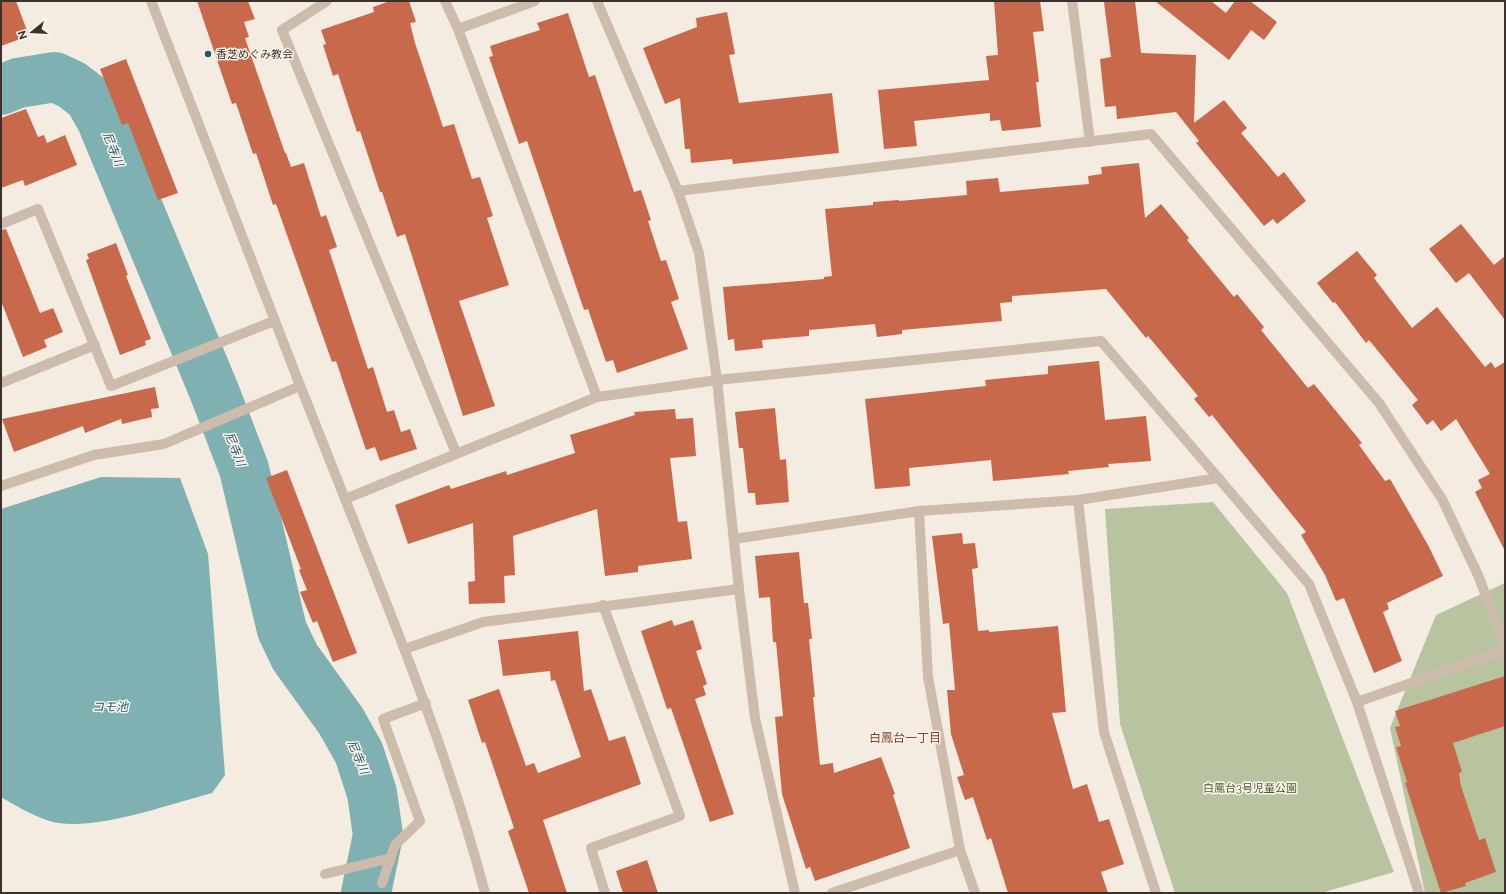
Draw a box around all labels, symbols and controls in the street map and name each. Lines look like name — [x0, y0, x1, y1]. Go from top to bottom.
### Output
north arrow — [12, 12, 52, 52]
text: N — [15, 29, 30, 41]
place label: 香芝めぐみ教会 — [216, 48, 293, 61]
marker: 香芝めぐみ教会 — [203, 49, 213, 59]
water label: 尼寺川 — [100, 130, 127, 170]
water label: 尼寺川 — [222, 430, 249, 470]
water label: コモ池 — [92, 700, 129, 714]
district label: 白鳳台一丁目 — [869, 731, 941, 745]
water label: 尼寺川 — [345, 738, 372, 778]
park label: 白鳳台3号児童公園 — [1203, 782, 1297, 795]

